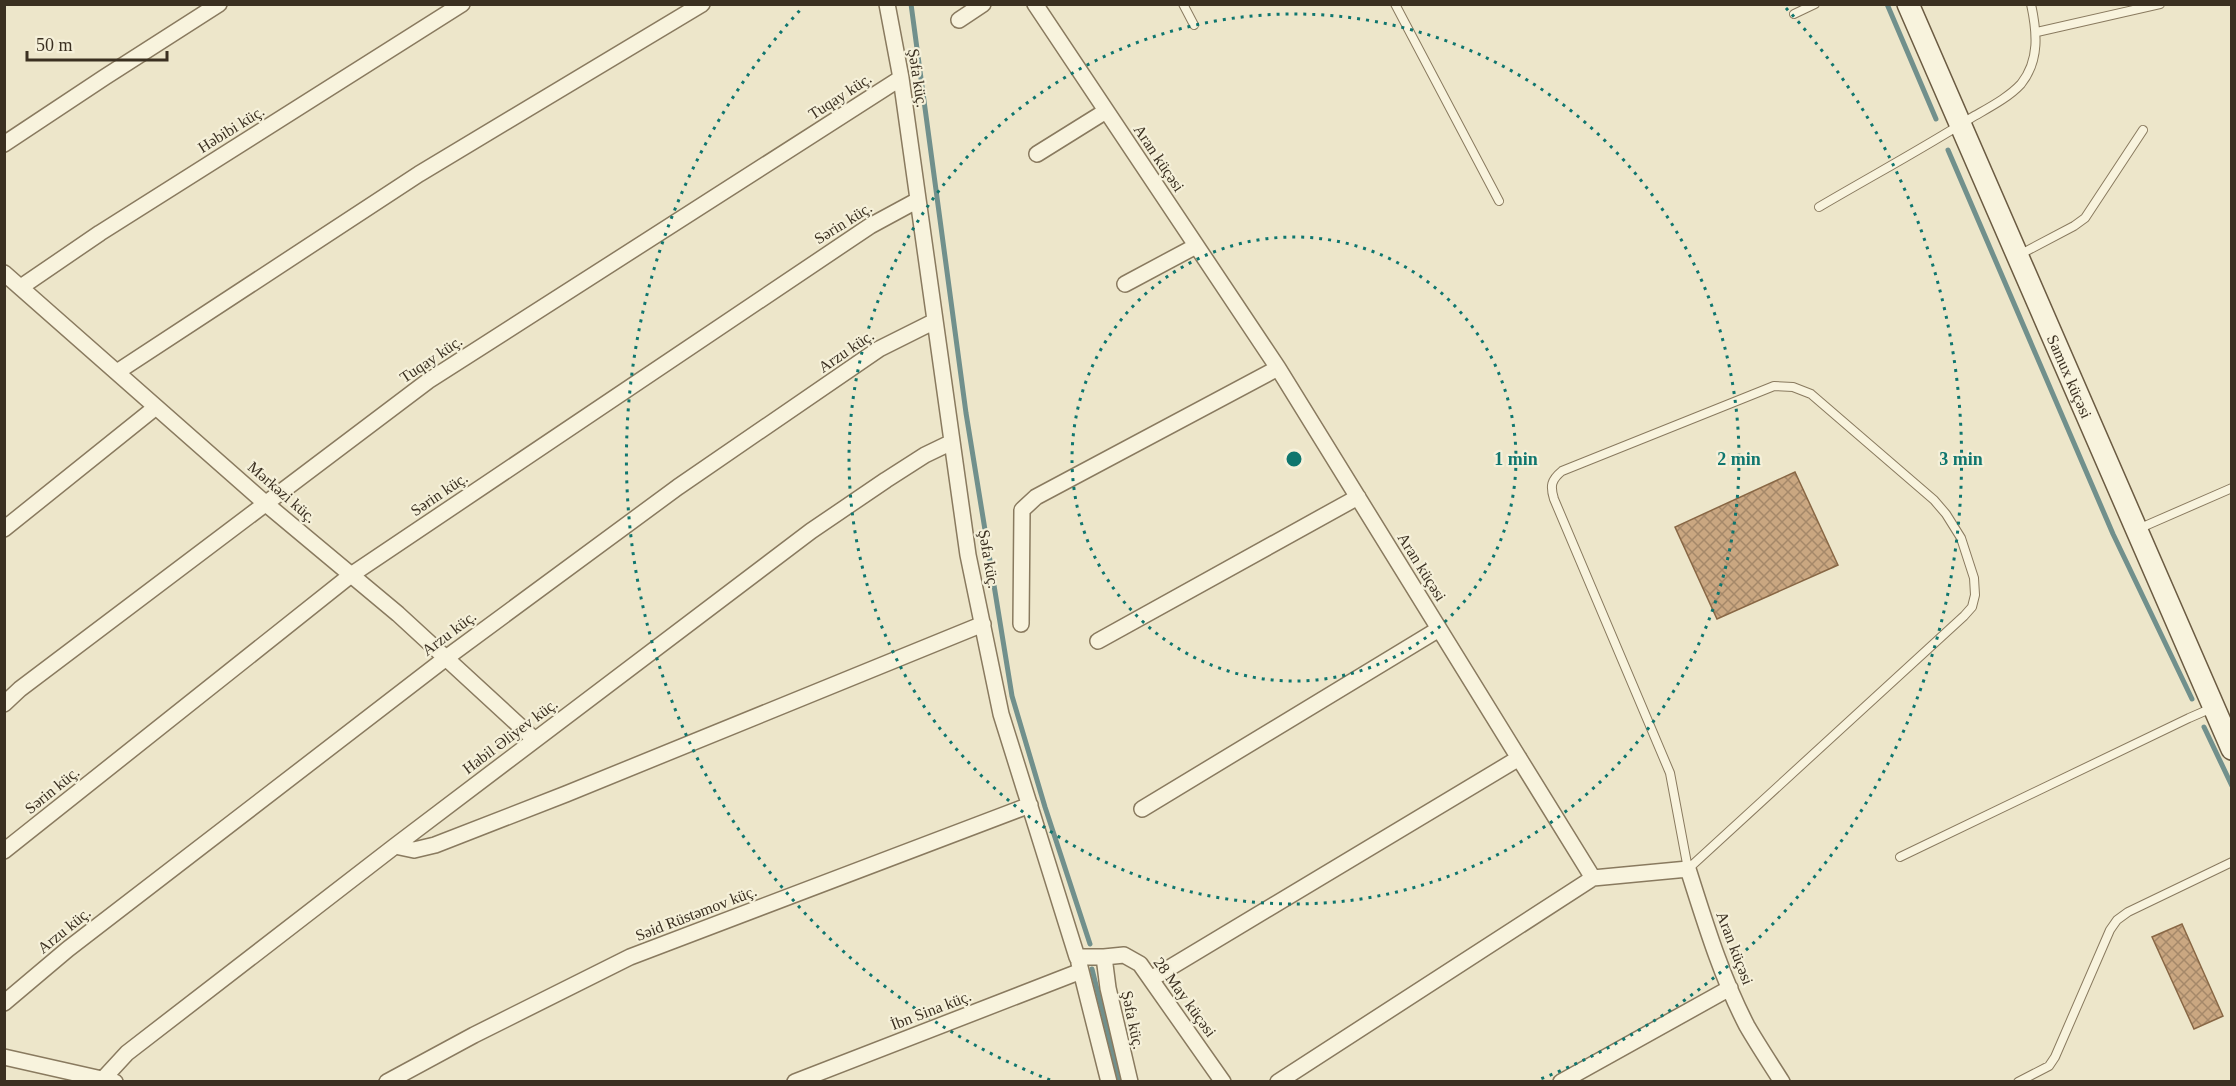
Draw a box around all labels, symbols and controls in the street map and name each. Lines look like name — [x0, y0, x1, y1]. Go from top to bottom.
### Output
scale bar — [27, 24, 166, 62]
text: 50 m — [36, 35, 73, 55]
street label: Şəfa küç. — [904, 47, 931, 109]
street label: Tuqay küç. — [805, 69, 875, 123]
street label: Həbibi küç. — [195, 102, 268, 157]
street label: Aran küçəsi — [1130, 121, 1188, 196]
street label: Sərin küç. — [811, 199, 876, 248]
street label: Arzu küç. — [815, 326, 877, 377]
street label: Tuqay küç. — [397, 332, 466, 387]
street label: Samux küçəsi — [2044, 332, 2096, 421]
centre of rings — [1284, 449, 1304, 469]
text: 1 min — [1494, 449, 1538, 469]
text: 2 min — [1717, 449, 1761, 469]
text: 3 min — [1939, 449, 1983, 469]
street label: Mərkəzi küç. — [244, 458, 319, 527]
street label: Sərin küç. — [407, 469, 471, 520]
street label: Şəfa küç. — [974, 528, 1003, 590]
street label: Aran küçəsi — [1394, 530, 1450, 605]
street label: Arzu küç. — [419, 607, 480, 660]
street label: Habil Əliyev küç. — [459, 695, 561, 778]
street label: Sərin küç. — [21, 763, 83, 818]
street label: Səid Rüstəmov küç. — [633, 882, 759, 945]
street label: Arzu küç. — [34, 904, 94, 957]
street label: Aran küçəsi — [1712, 909, 1757, 988]
street label: 28 May küçəsi — [1150, 954, 1220, 1041]
street label: İbn Sina küç. — [888, 987, 974, 1034]
street label: Şəfa küç. — [1118, 989, 1148, 1051]

